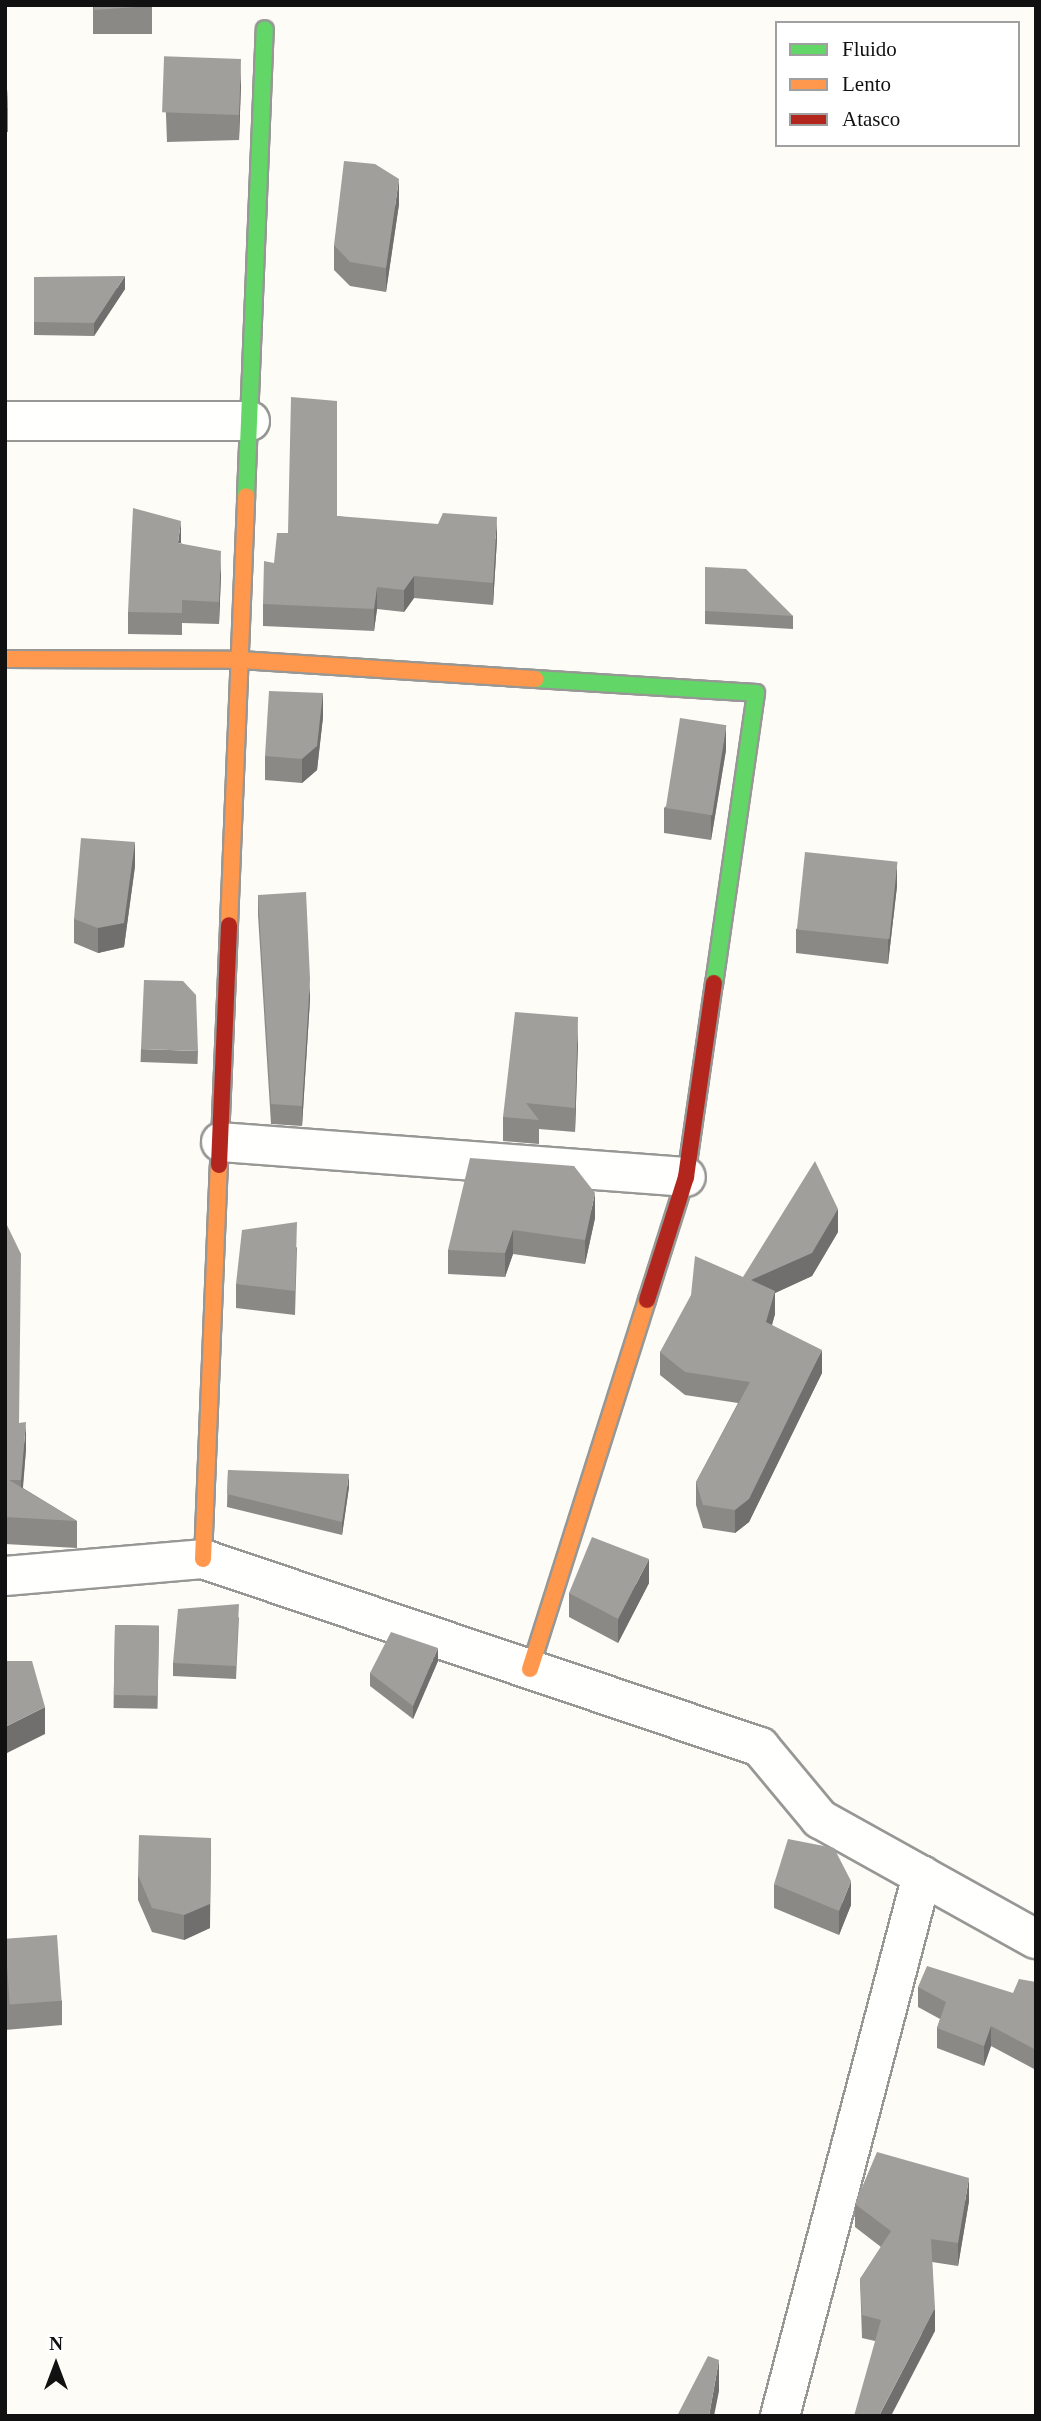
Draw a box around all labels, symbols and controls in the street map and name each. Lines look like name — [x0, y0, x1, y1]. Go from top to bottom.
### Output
legend — [775, 21, 1020, 147]
text: Fluido — [842, 37, 897, 61]
text: Lento — [842, 72, 891, 96]
text: Atasco — [842, 107, 900, 131]
north arrow — [21, 2330, 91, 2400]
text: N — [49, 2333, 63, 2354]

